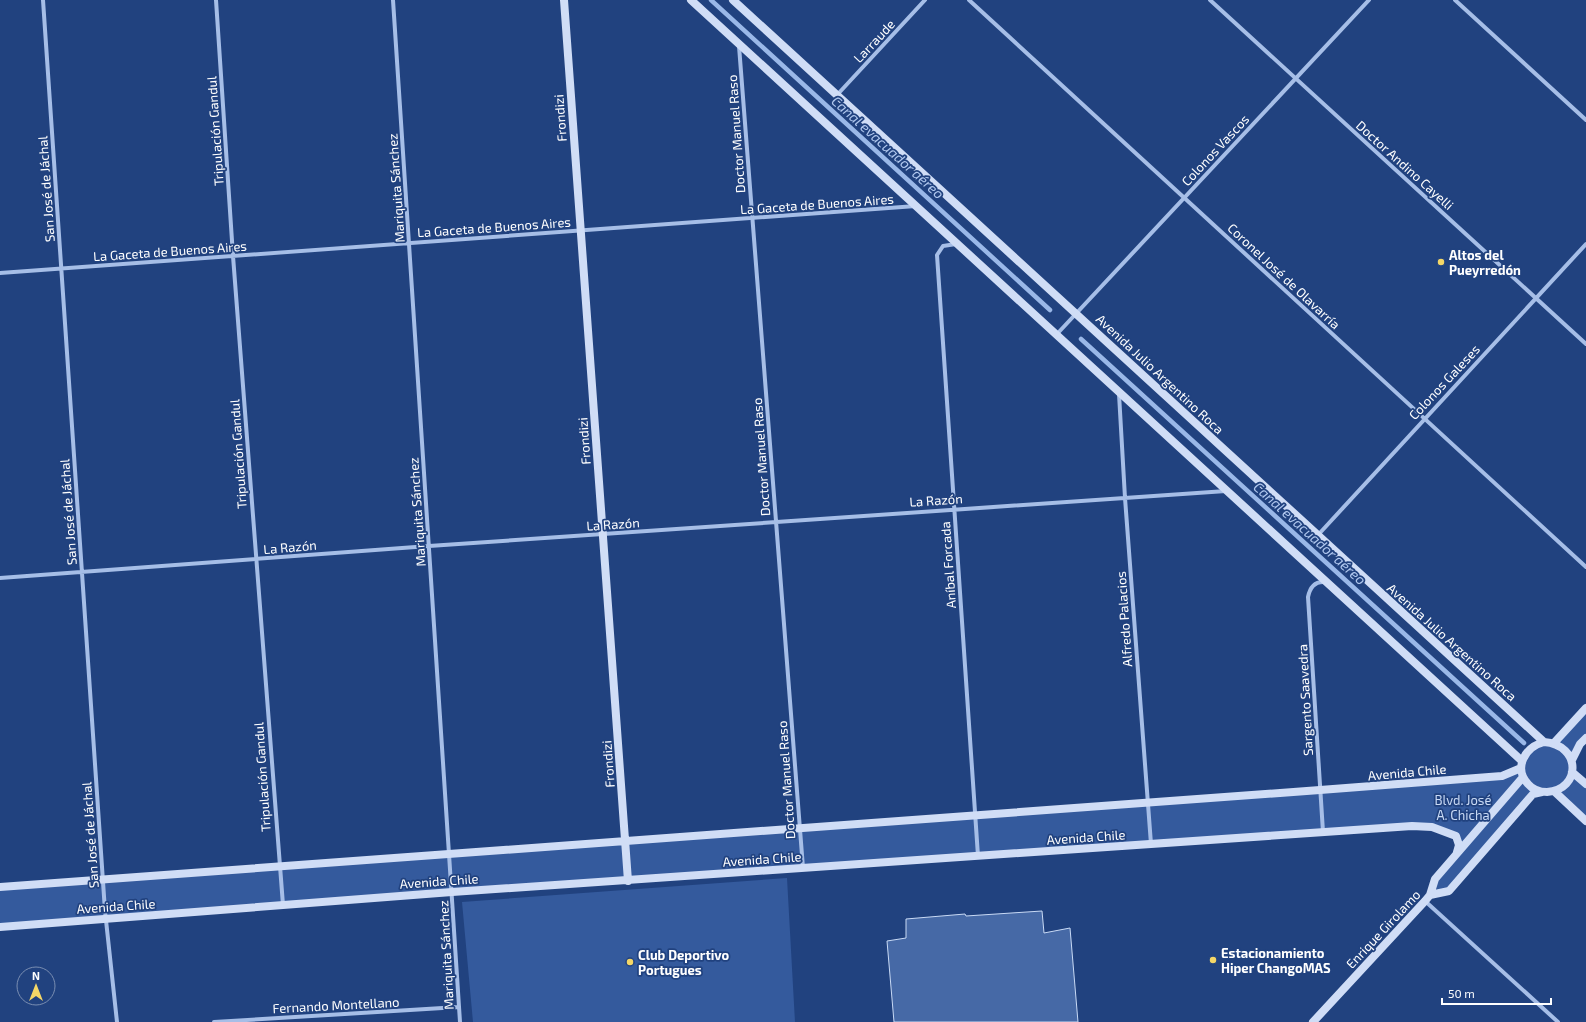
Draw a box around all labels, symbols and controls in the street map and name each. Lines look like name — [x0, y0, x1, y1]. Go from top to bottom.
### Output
street label: Larraude — [850, 16, 898, 66]
street label: Doctor Manuel Raso — [724, 74, 748, 194]
street label: Tripulación Gandul — [203, 76, 227, 186]
water label: Canal evacuador aéreo — [828, 92, 948, 202]
street label: Frondizi — [550, 94, 570, 142]
street label: Colonos Vascos — [1178, 111, 1252, 189]
street label: Doctor Andino Cayelli — [1353, 117, 1457, 213]
street label: Mariquita Sánchez — [384, 133, 408, 243]
street label: San José de Jáchal — [34, 135, 58, 243]
street label: La Gaceta de Buenos Aires — [740, 191, 894, 217]
street label: La Gaceta de Buenos Aires — [417, 214, 571, 240]
street label: Coronel José de Olavarría — [1224, 220, 1344, 332]
street label: La Gaceta de Buenos Aires — [93, 238, 247, 264]
place label: Altos del Pueyrredón — [1449, 247, 1521, 278]
marker: Altos del Pueyrredón — [1436, 257, 1446, 267]
street label: Avenida Julio Argentino Roca — [1093, 311, 1227, 437]
street label: Colonos Galeses — [1405, 341, 1483, 423]
street label: Doctor Manuel Raso — [749, 397, 773, 517]
street label: Tripulación Gandul — [226, 399, 250, 509]
street label: Frondizi — [574, 417, 594, 465]
street label: Mariquita Sánchez — [405, 457, 429, 567]
street label: San José de Jáchal — [56, 458, 80, 566]
water label: Canal evacuador aéreo — [1250, 478, 1370, 588]
street label: La Razón — [909, 490, 963, 510]
street label: La Razón — [586, 514, 640, 534]
street label: Aníbal Forcada — [937, 521, 959, 609]
street label: La Razón — [263, 537, 317, 557]
street label: Alfredo Palacios — [1113, 571, 1135, 667]
street label: Avenida Julio Argentino Roca — [1384, 580, 1520, 704]
street label: Sargento Saavedra — [1294, 644, 1316, 756]
street label: Doctor Manuel Raso — [774, 720, 798, 840]
street label: Tripulación Gandul — [250, 722, 274, 832]
street label: Frondizi — [598, 740, 618, 788]
street label: Avenida Chile — [1367, 761, 1447, 783]
street label: San José de Jáchal — [78, 781, 102, 889]
park label: Blvd. José A. Chicha — [1435, 792, 1491, 823]
street label: Avenida Chile — [1046, 826, 1126, 848]
street label: Avenida Chile — [722, 848, 802, 870]
street label: Avenida Chile — [399, 870, 479, 892]
street label: Enrique Girolamo — [1343, 886, 1423, 972]
street label: Avenida Chile — [76, 895, 156, 917]
street label: Mariquita Sánchez — [435, 900, 457, 1010]
place label: Estacionamiento Hiper ChangoMAS — [1221, 945, 1331, 976]
place label: Club Deportivo Portugues — [638, 947, 730, 978]
marker: Estacionamiento Hiper ChangoMAS — [1208, 955, 1218, 965]
marker: Club Deportivo Portugues — [625, 957, 635, 967]
north arrow — [16, 966, 56, 1006]
text: N — [32, 969, 40, 982]
scale bar — [1442, 980, 1551, 1006]
text: 50 m — [1448, 986, 1475, 1000]
street label: Fernando Montellano — [272, 994, 400, 1016]

